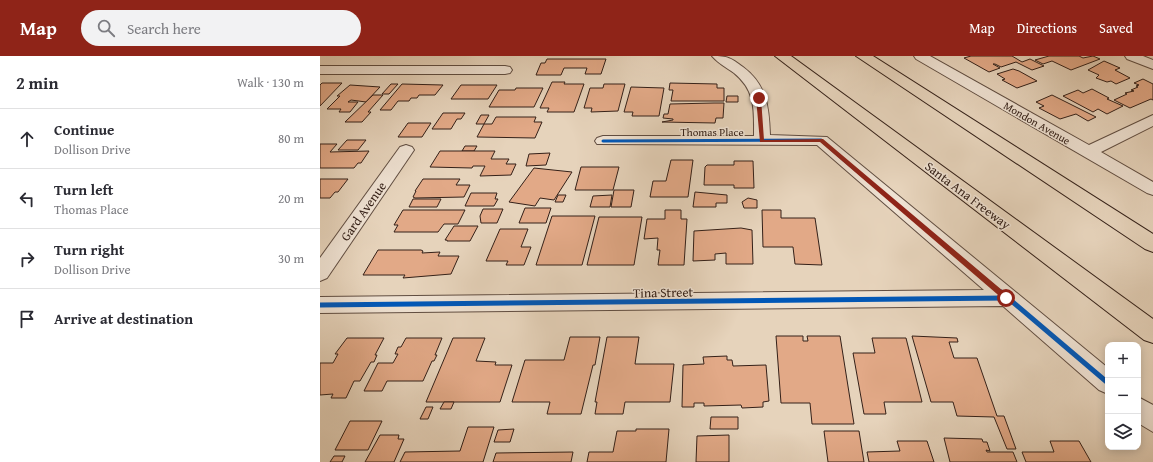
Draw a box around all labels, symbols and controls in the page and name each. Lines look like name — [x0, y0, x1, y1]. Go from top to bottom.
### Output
search box — [81, 10, 361, 46]
text: Map — [20, 14, 57, 42]
icon: search — [95, 17, 117, 39]
text: Search here — [127, 18, 201, 39]
text: Map — [969, 18, 995, 38]
text: Directions — [1017, 18, 1077, 38]
text: Saved — [1099, 18, 1133, 38]
text: 2 min — [16, 70, 58, 95]
text: Walk · 130 m — [237, 73, 304, 92]
route end — [750, 89, 768, 107]
street label: Mondon Avenue — [1001, 97, 1073, 149]
text: Continue — [54, 119, 115, 140]
street label: Thomas Place — [680, 124, 744, 140]
icon: ahead — [16, 128, 38, 150]
text: 80 m — [278, 129, 304, 148]
text: Dollison Drive — [54, 140, 131, 159]
street label: Santa Ana Freeway — [921, 157, 1015, 234]
street label: Gard Avenue — [336, 178, 391, 245]
text: Turn left — [54, 179, 113, 200]
icon: left — [16, 188, 38, 210]
text: 20 m — [278, 189, 304, 208]
text: Thomas Place — [54, 200, 129, 219]
text: Turn right — [54, 239, 125, 260]
icon: right — [16, 248, 38, 270]
text: 30 m — [278, 249, 304, 268]
text: Dollison Drive — [54, 260, 131, 279]
street label: Tina Street — [633, 282, 694, 303]
route start — [997, 289, 1015, 307]
icon: arrive — [16, 308, 38, 330]
text: Arrive at destination — [54, 308, 193, 329]
map controls — [1105, 342, 1141, 450]
button: + — [1105, 342, 1141, 378]
button: − — [1105, 378, 1141, 414]
button: layers — [1105, 414, 1141, 450]

